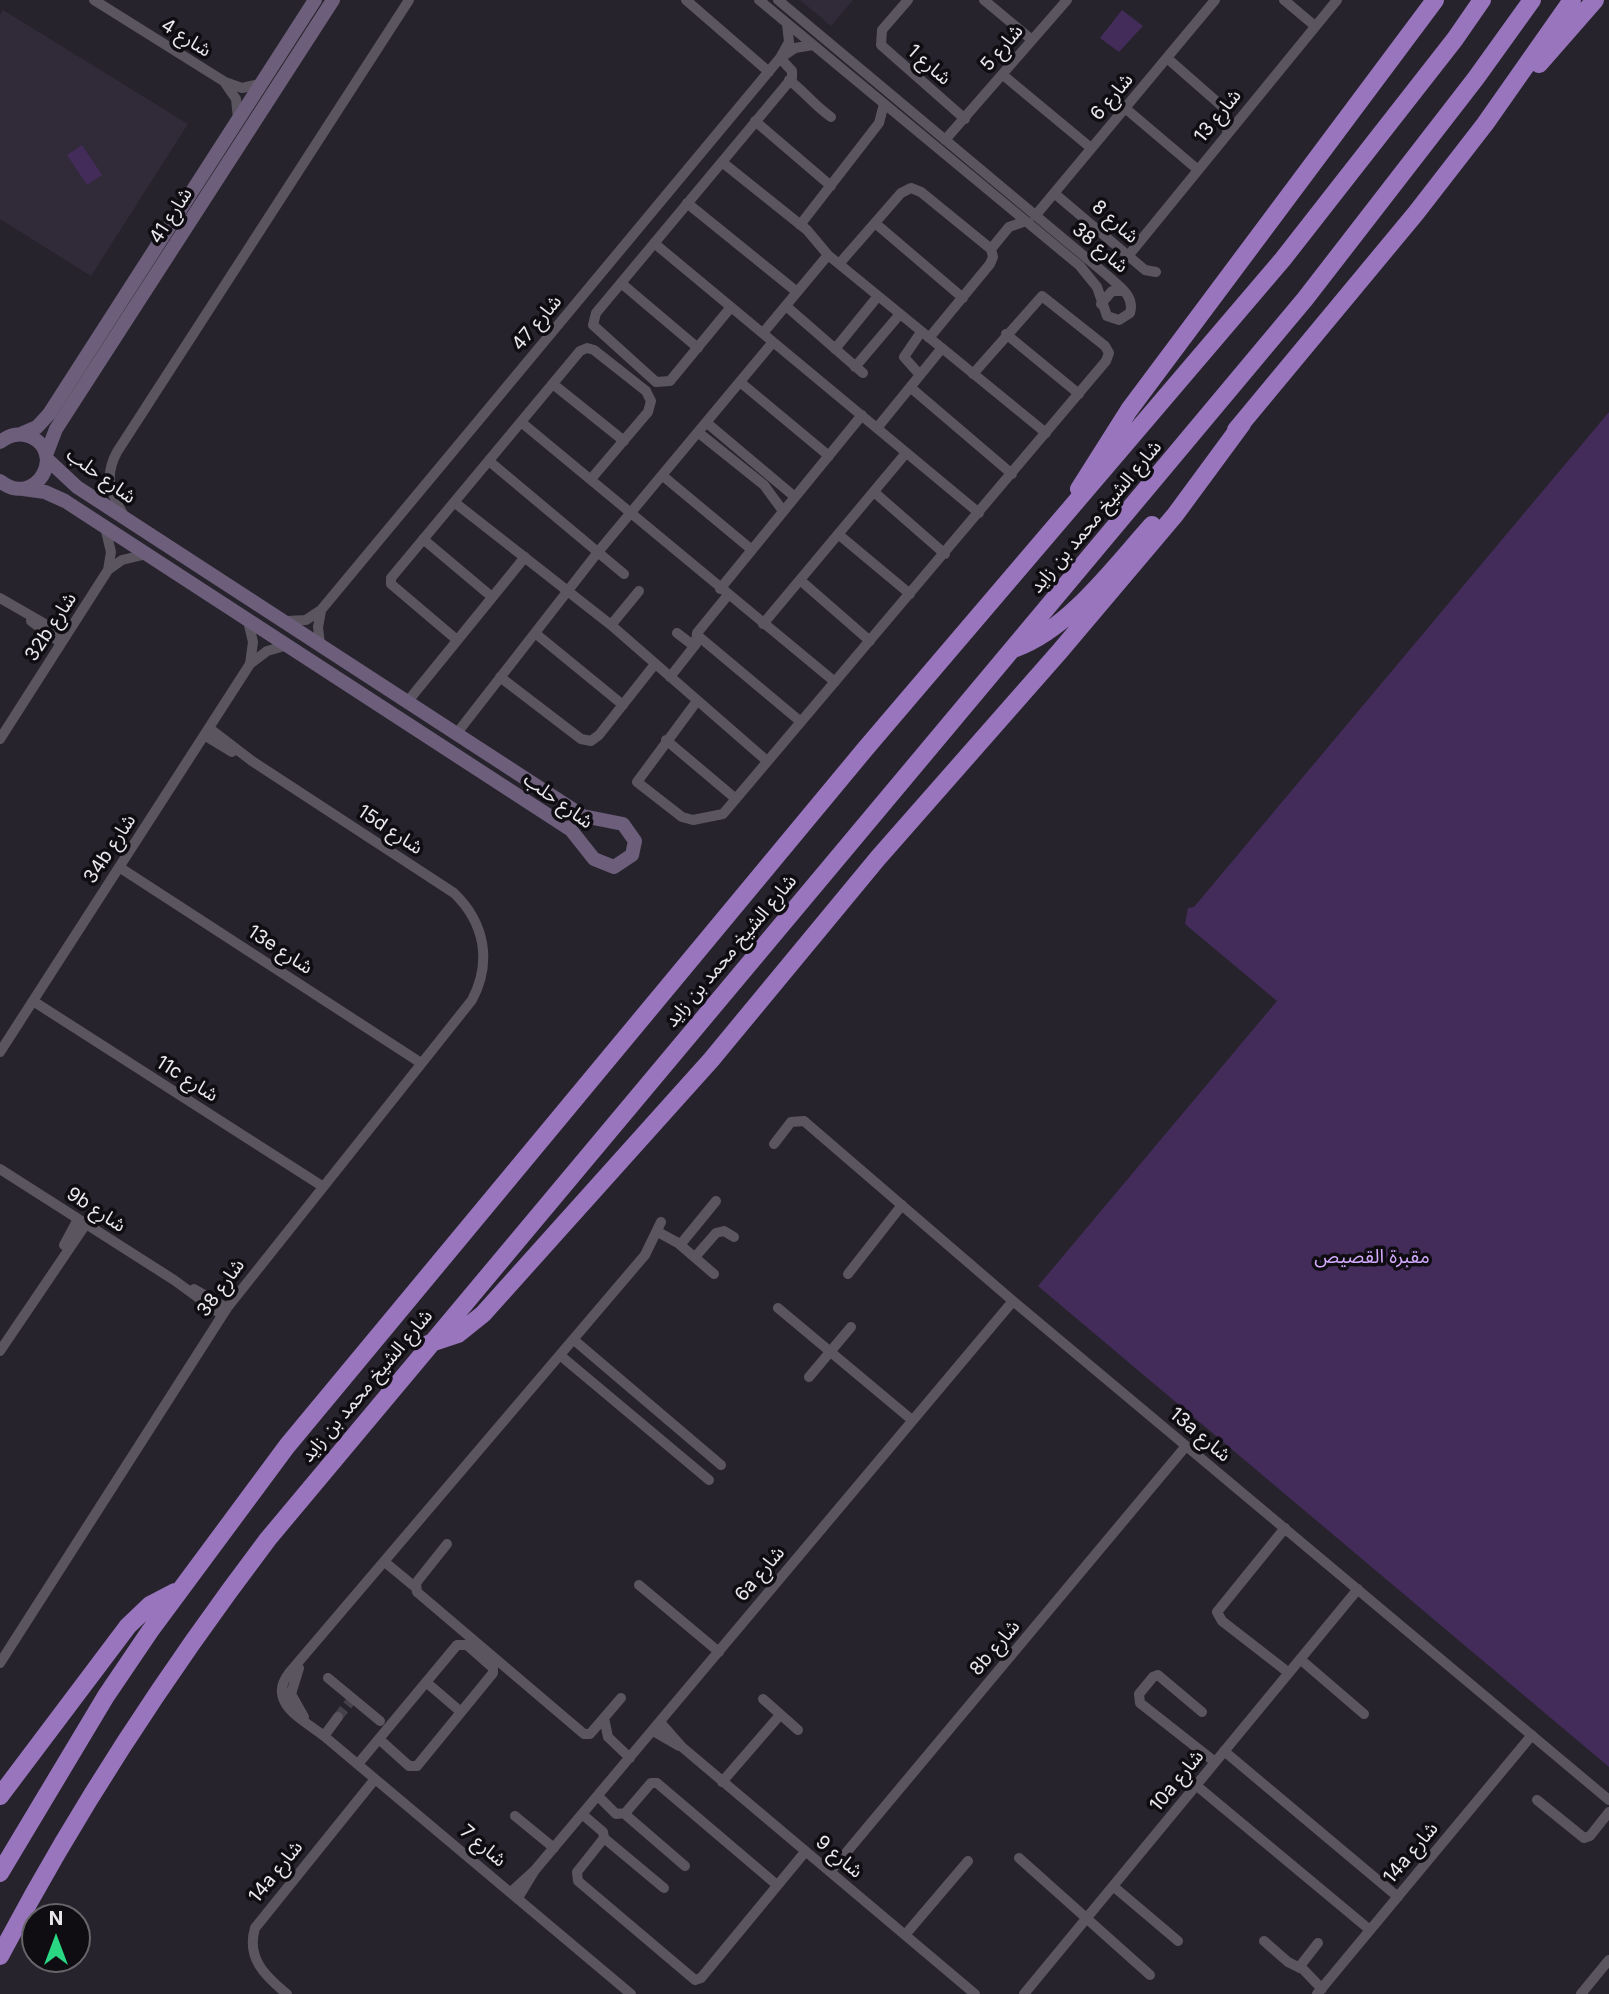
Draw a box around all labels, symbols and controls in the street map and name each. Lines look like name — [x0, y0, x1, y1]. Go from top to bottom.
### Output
street label: شارع 4 — [157, 14, 215, 62]
street label: شارع 5 — [976, 20, 1028, 76]
street label: شارع 1 — [903, 40, 955, 90]
street label: شارع 6 — [1086, 69, 1138, 125]
street label: شارع 13 — [1190, 85, 1246, 147]
street label: شارع 41 — [145, 184, 197, 248]
street label: شارع 8 — [1087, 196, 1143, 248]
street label: شارع 38 — [1067, 218, 1133, 278]
street label: شارع 47 — [507, 291, 567, 355]
street label: شارع الشيخ محمد بن زايد — [1025, 436, 1167, 598]
street label: شارع حلب — [62, 443, 140, 509]
street label: 32b شارع — [20, 588, 82, 666]
street label: شارع حلب — [519, 768, 597, 834]
street label: 15d شارع — [353, 800, 427, 860]
street label: 34b شارع — [79, 810, 141, 888]
street label: شارع الشيخ محمد بن زايد — [660, 870, 802, 1032]
street label: 13e شارع — [243, 921, 317, 979]
street label: 11c شارع — [152, 1051, 222, 1107]
street label: 9b شارع — [62, 1183, 130, 1237]
park label: مقبرة القصيص — [1314, 1246, 1430, 1268]
street label: شارع 38 — [192, 1255, 250, 1321]
street label: شارع الشيخ محمد بن زايد — [296, 1305, 438, 1467]
street label: 13a شارع — [1165, 1403, 1235, 1467]
street label: 6a شارع — [730, 1542, 790, 1606]
street label: 8b شارع — [965, 1615, 1025, 1681]
street label: 10a شارع — [1145, 1746, 1209, 1816]
street label: 14a شارع — [1379, 1818, 1443, 1888]
street label: شارع 7 — [455, 1820, 511, 1872]
street label: شارع 9 — [811, 1831, 867, 1883]
street label: 14a شارع — [244, 1836, 308, 1908]
north arrow — [21, 1903, 91, 1973]
text: N — [49, 1907, 63, 1930]

